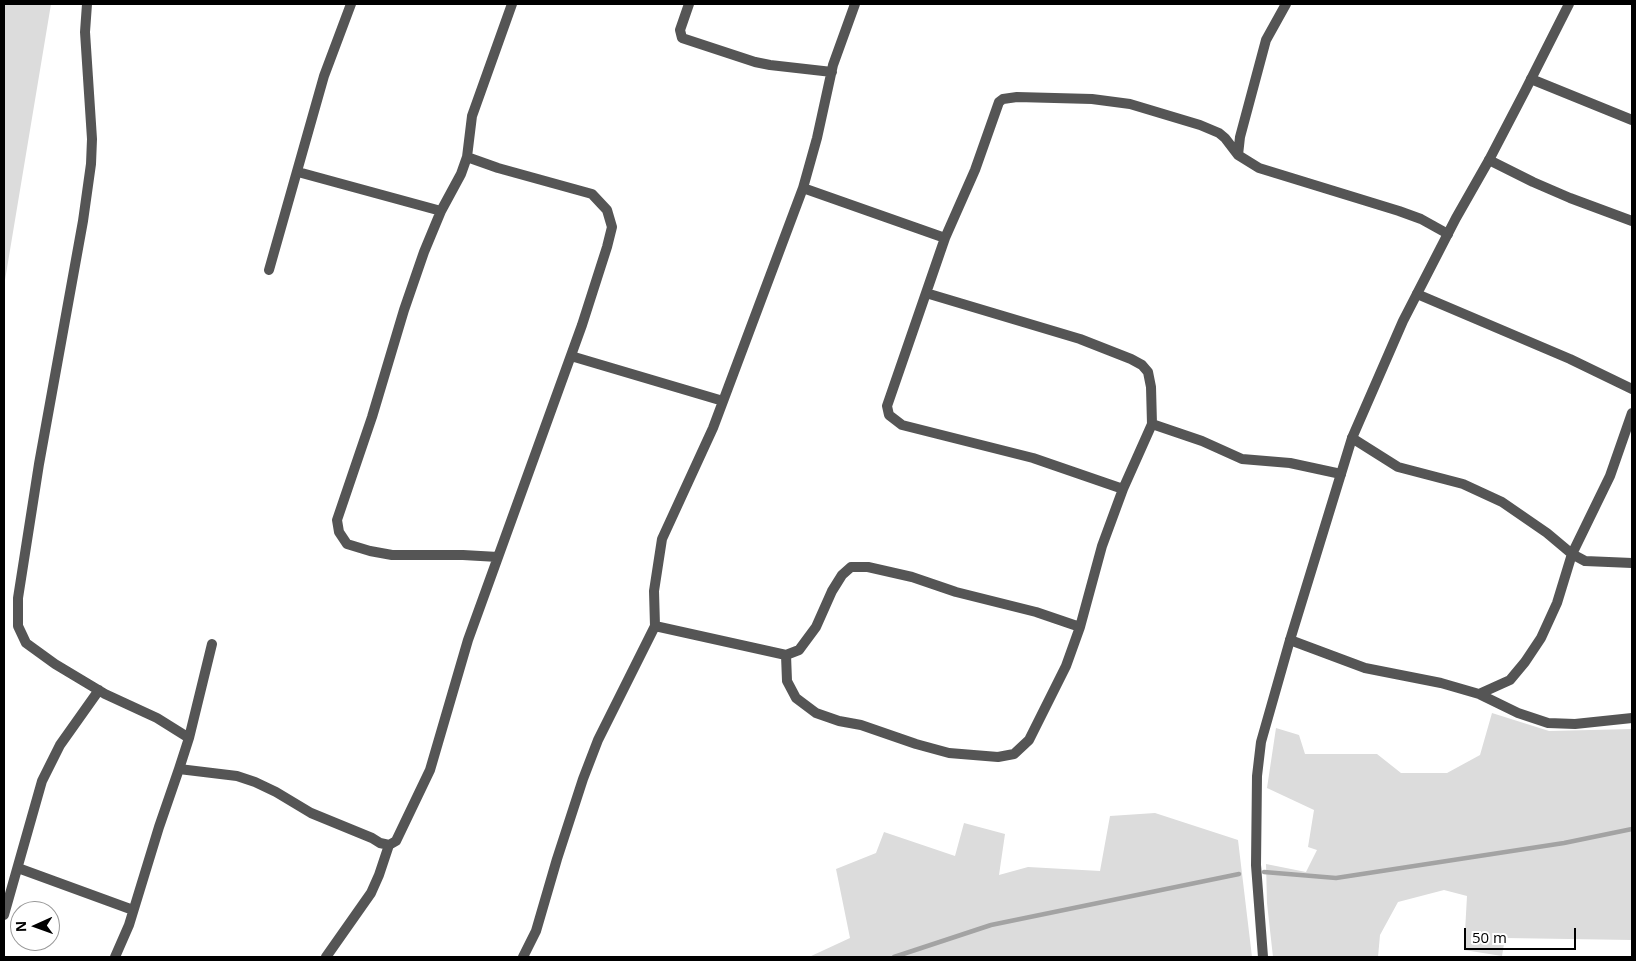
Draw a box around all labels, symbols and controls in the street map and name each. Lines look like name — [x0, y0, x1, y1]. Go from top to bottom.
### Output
north arrow — [10, 901, 60, 951]
scale bar — [1466, 918, 1578, 950]
text: N — [11, 920, 30, 933]
text: 50 m — [1472, 927, 1507, 947]

